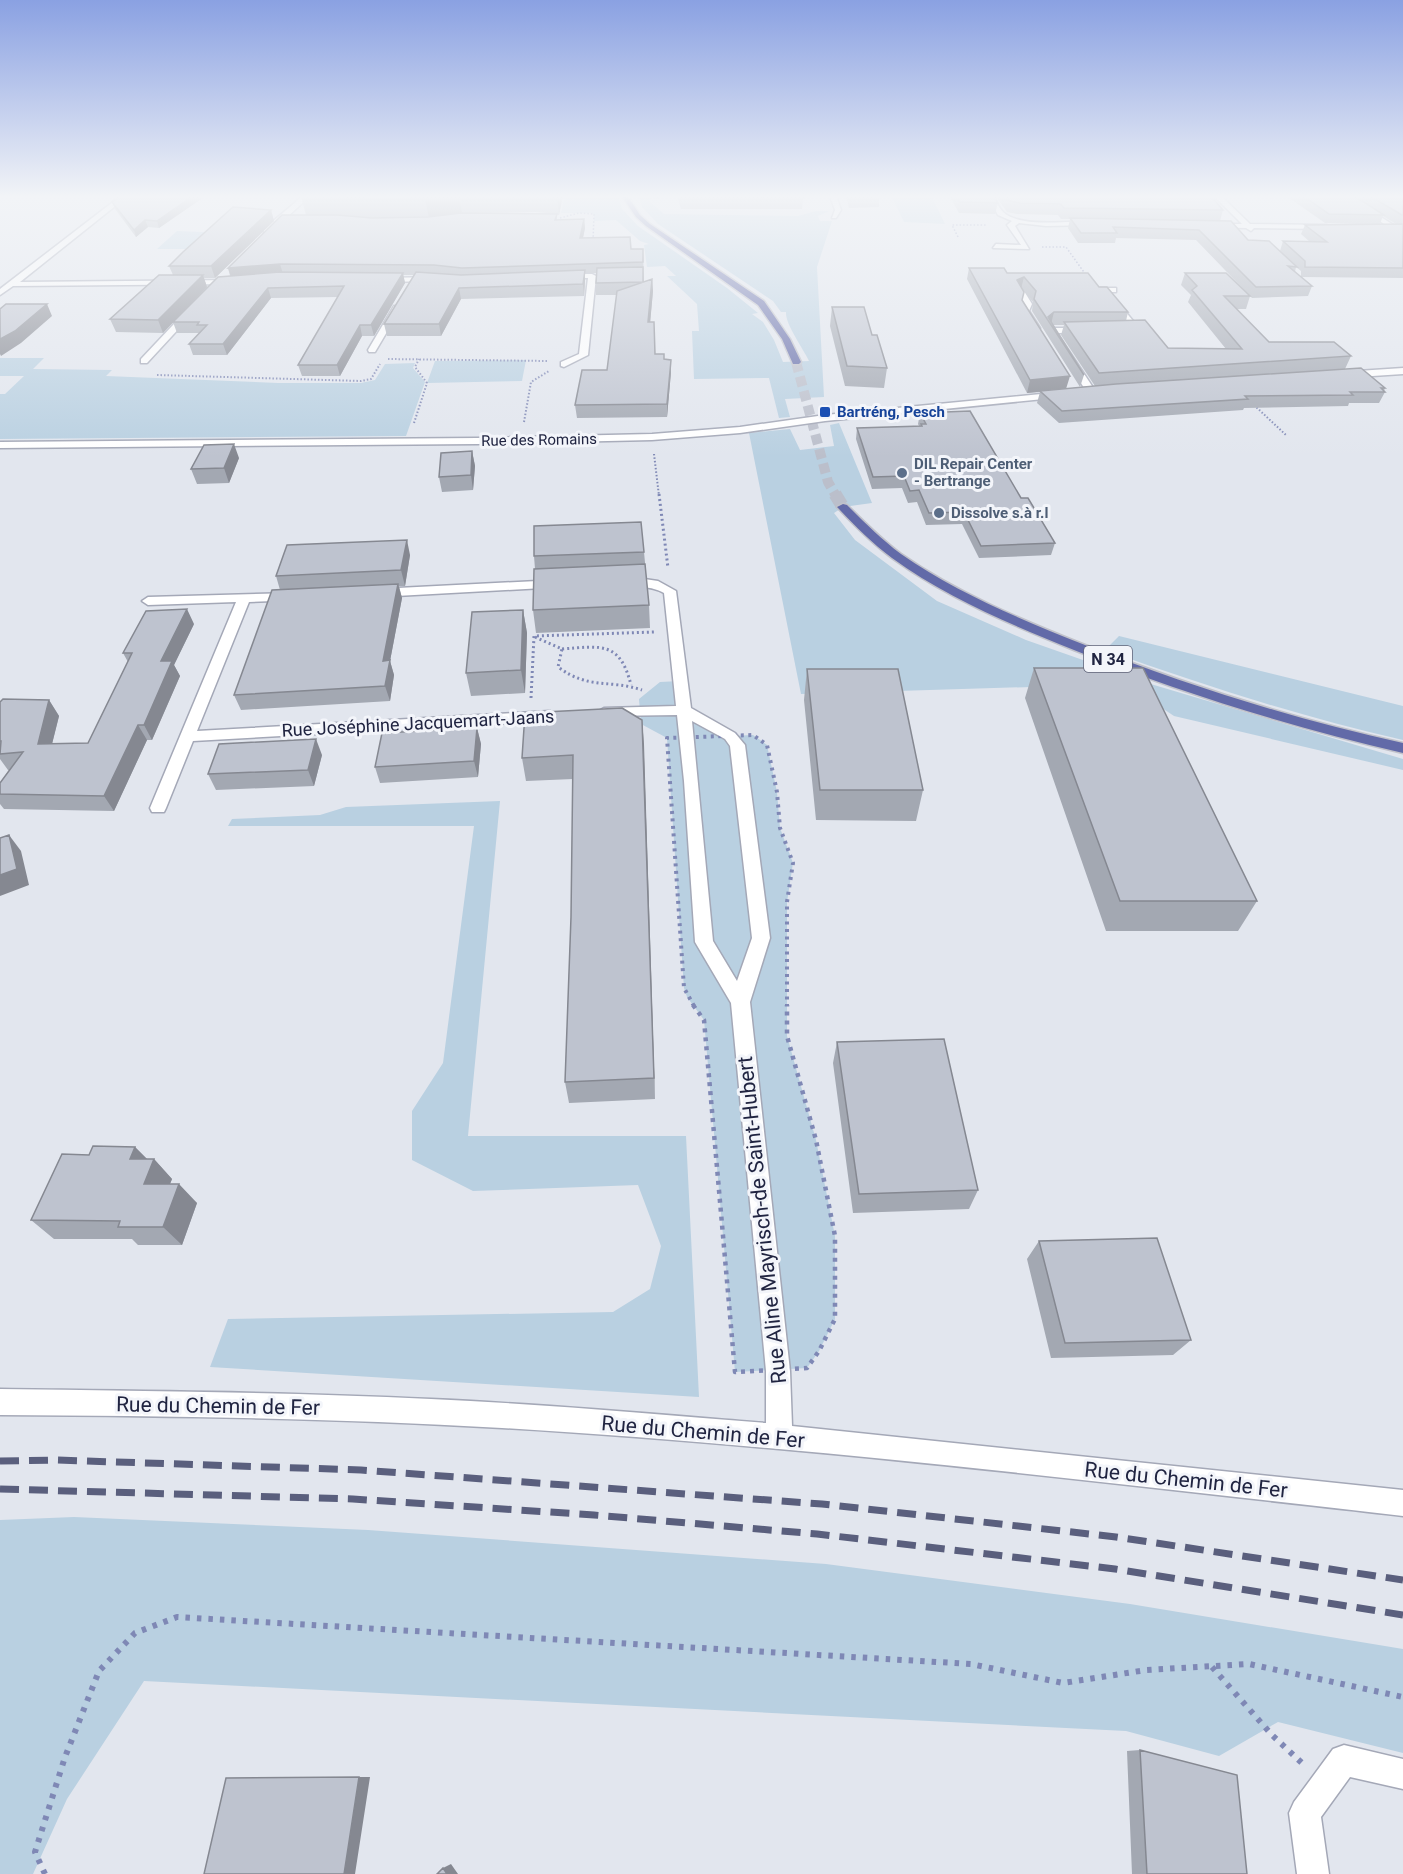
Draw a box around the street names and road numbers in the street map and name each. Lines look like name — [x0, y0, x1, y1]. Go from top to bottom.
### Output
street label: Rue des Romains — [481, 430, 597, 450]
road number: N 34 — [1084, 646, 1132, 672]
street label: Rue Joséphine Jacquemart-Jaans — [281, 705, 555, 741]
street label: Rue Aline Mayrisch-de Saint-Hubert — [733, 1055, 791, 1385]
street label: Rue du Chemin de Fer — [116, 1392, 320, 1420]
street label: Rue du Chemin de Fer — [600, 1411, 806, 1453]
street label: Rue du Chemin de Fer — [1083, 1457, 1289, 1503]

